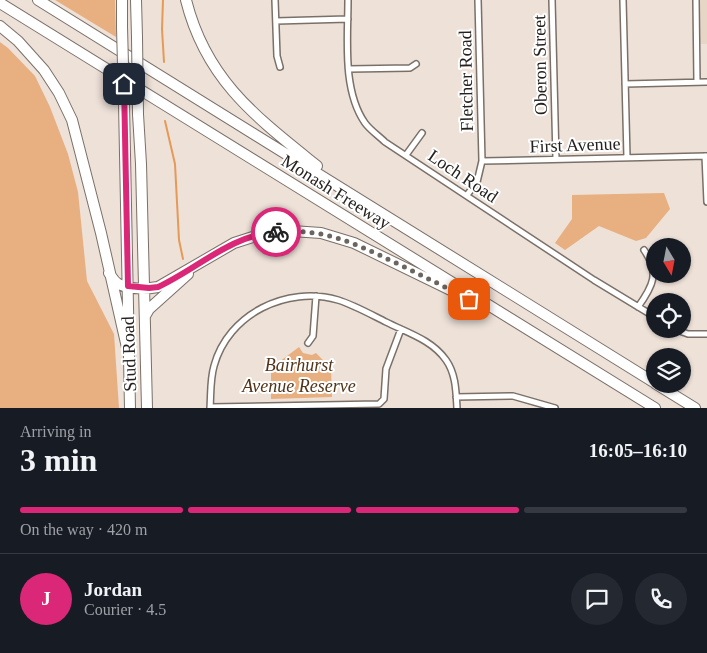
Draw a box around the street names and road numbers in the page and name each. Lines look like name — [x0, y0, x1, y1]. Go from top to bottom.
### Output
street label: Oberon Street — [529, 15, 551, 115]
street label: Fletcher Road — [455, 30, 477, 132]
street label: First Avenue — [529, 133, 621, 157]
street label: Loch Road — [424, 145, 502, 207]
street label: Monash Freeway — [278, 151, 394, 233]
street label: Stud Road — [118, 316, 140, 392]

